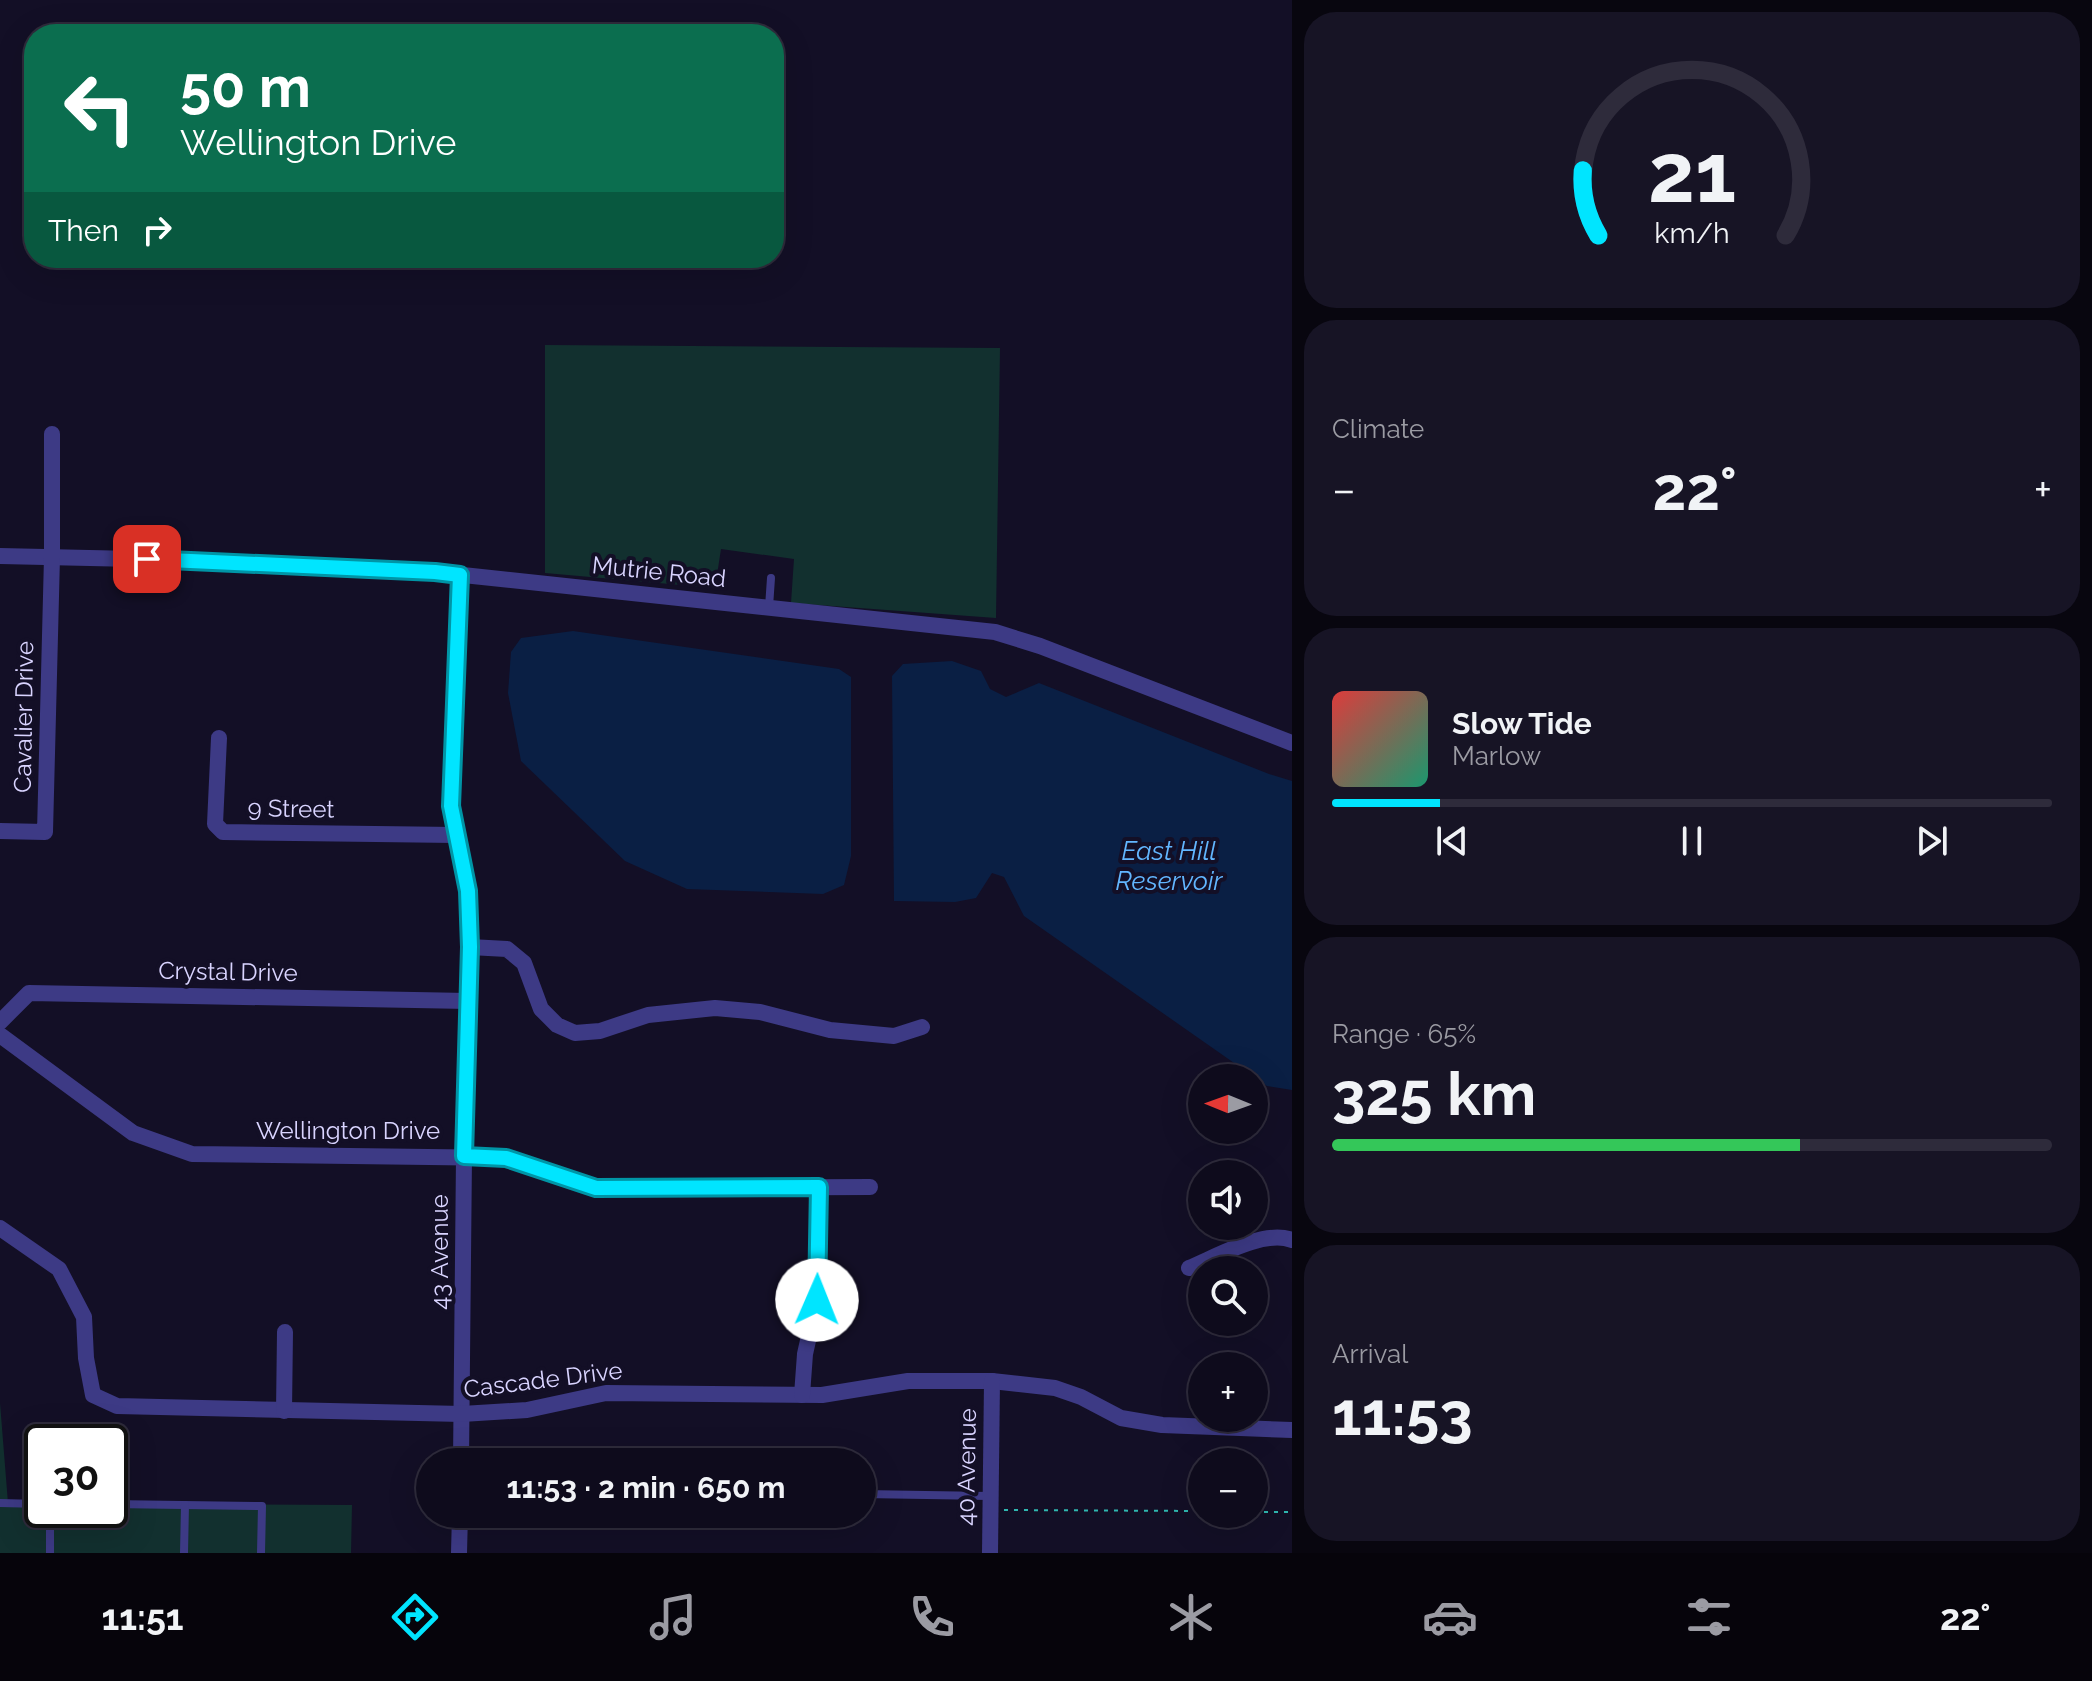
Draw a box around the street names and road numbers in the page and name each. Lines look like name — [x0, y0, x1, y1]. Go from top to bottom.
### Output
street label: Mutrie Road — [591, 550, 728, 593]
street label: Cavalier Drive — [8, 641, 39, 793]
street label: 9 Street — [247, 793, 335, 824]
street label: Crystal Drive — [158, 956, 298, 987]
street label: Wellington Drive — [256, 1116, 440, 1145]
street label: 43 Avenue — [425, 1194, 454, 1310]
street label: Cascade Drive — [462, 1355, 624, 1404]
street label: 40 Avenue — [951, 1408, 982, 1526]

